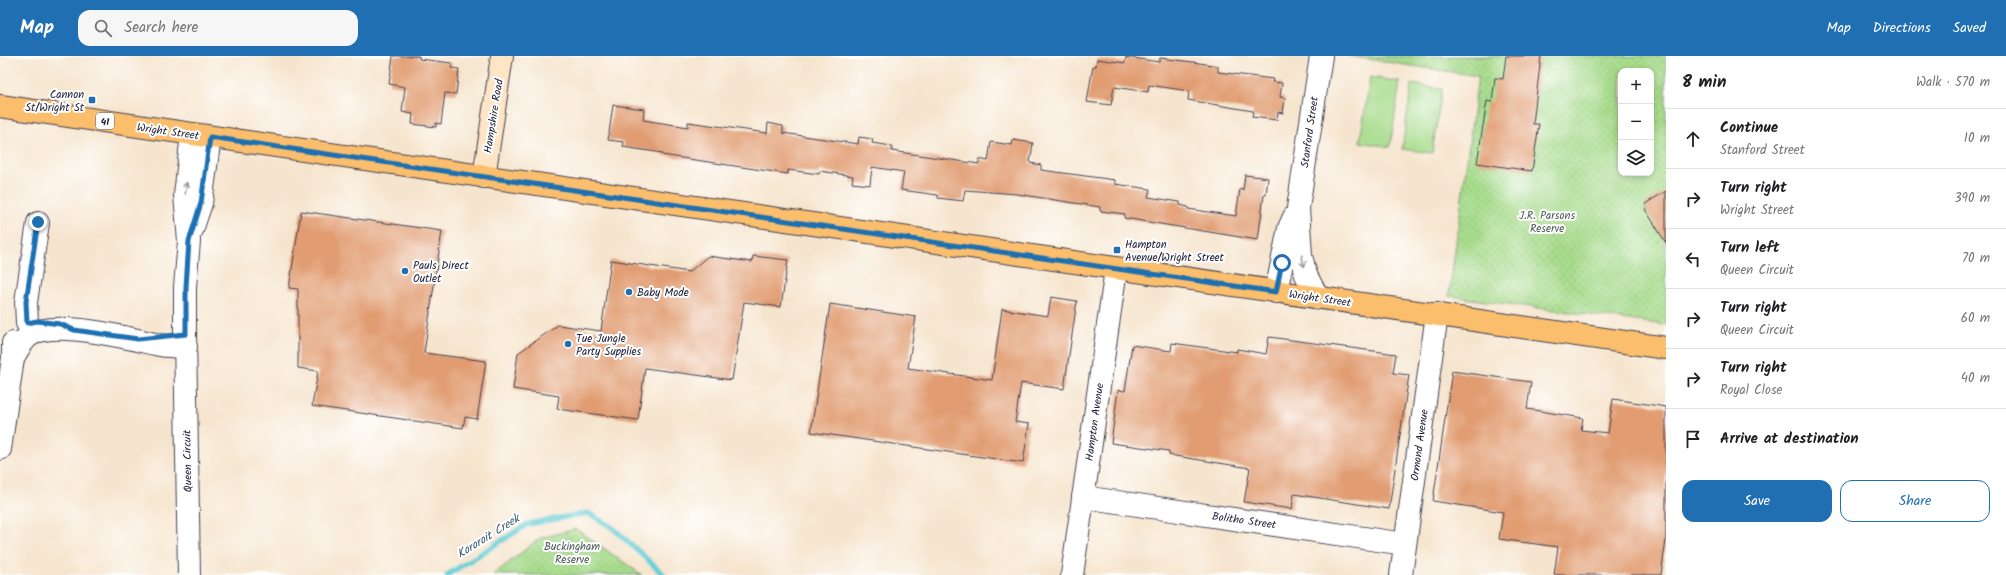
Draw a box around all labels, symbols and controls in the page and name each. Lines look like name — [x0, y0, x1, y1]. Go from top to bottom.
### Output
search box — [78, 10, 358, 46]
text: Map — [20, 13, 54, 43]
text: Search here — [124, 16, 198, 40]
icon: search — [92, 17, 114, 39]
text: Map — [1826, 17, 1851, 39]
text: Directions — [1873, 17, 1931, 39]
text: Saved — [1953, 17, 1986, 39]
map controls — [1618, 68, 1654, 176]
button: + — [1618, 68, 1654, 104]
text: 8 min — [1682, 69, 1726, 96]
text: Walk · 570 m — [1916, 72, 1990, 93]
street label: Hampshire Road — [479, 77, 509, 155]
place label: Cannon St/Wright St — [25, 86, 85, 117]
marker: Cannon St/Wright St — [87, 95, 97, 105]
street label: Stanford Street — [1296, 95, 1324, 169]
button: − — [1618, 104, 1654, 140]
road number: 41 — [96, 113, 114, 129]
text: Continue — [1720, 116, 1778, 140]
street label: Wright Street — [136, 119, 201, 145]
icon: ahead — [1682, 128, 1704, 150]
text: 10 m — [1964, 128, 1990, 149]
button: layers — [1618, 140, 1654, 176]
text: Stanford Street — [1720, 140, 1805, 161]
text: Turn right — [1720, 176, 1787, 200]
one-way arrow — [182, 182, 190, 195]
icon: right — [1682, 188, 1704, 210]
text: 390 m — [1954, 188, 1990, 209]
text: Wright Street — [1720, 200, 1794, 221]
park label: J.R. Parsons Reserve — [1519, 207, 1575, 238]
route end — [29, 213, 47, 231]
place label: Hampton Avenue/Wright Street — [1125, 236, 1225, 267]
text: Turn left — [1720, 236, 1780, 260]
marker: Hampton Avenue/Wright Street — [1112, 245, 1122, 255]
icon: left — [1682, 248, 1704, 270]
text: 70 m — [1962, 248, 1990, 269]
route start — [1273, 254, 1291, 272]
one-way arrow — [1299, 254, 1307, 267]
place label: Pauls Direct Outlet — [413, 257, 469, 288]
text: Queen Circuit — [1720, 260, 1794, 281]
marker: Pauls Direct Outlet — [400, 266, 410, 276]
place label: Baby Mode — [637, 284, 689, 302]
street label: Wright Street — [1288, 286, 1353, 312]
marker: Baby Mode — [624, 287, 634, 297]
text: Turn right — [1720, 296, 1787, 320]
icon: right — [1682, 308, 1704, 330]
text: 60 m — [1961, 308, 1990, 329]
text: Queen Circuit — [1720, 320, 1794, 341]
place label: Tue Jungle Party Supplies — [576, 330, 642, 361]
marker: Tue Jungle Party Supplies — [563, 339, 573, 349]
text: Turn right — [1720, 356, 1787, 380]
icon: right — [1682, 368, 1704, 390]
text: 40 m — [1961, 368, 1990, 389]
text: Royal Close — [1720, 380, 1782, 401]
street label: Hampton Avenue — [1081, 382, 1109, 462]
street label: Ormond Avenue — [1406, 408, 1434, 482]
text: Arrive at destination — [1720, 427, 1859, 451]
icon: arrive — [1682, 428, 1704, 450]
street label: Queen Circuit — [178, 429, 198, 492]
button: Save — [1682, 480, 1832, 522]
button: Share — [1840, 480, 1990, 522]
water label: Kororoit Creek — [453, 508, 526, 563]
street label: Bolitho Street — [1211, 508, 1278, 535]
park label: Buckingham Reserve — [544, 538, 600, 569]

